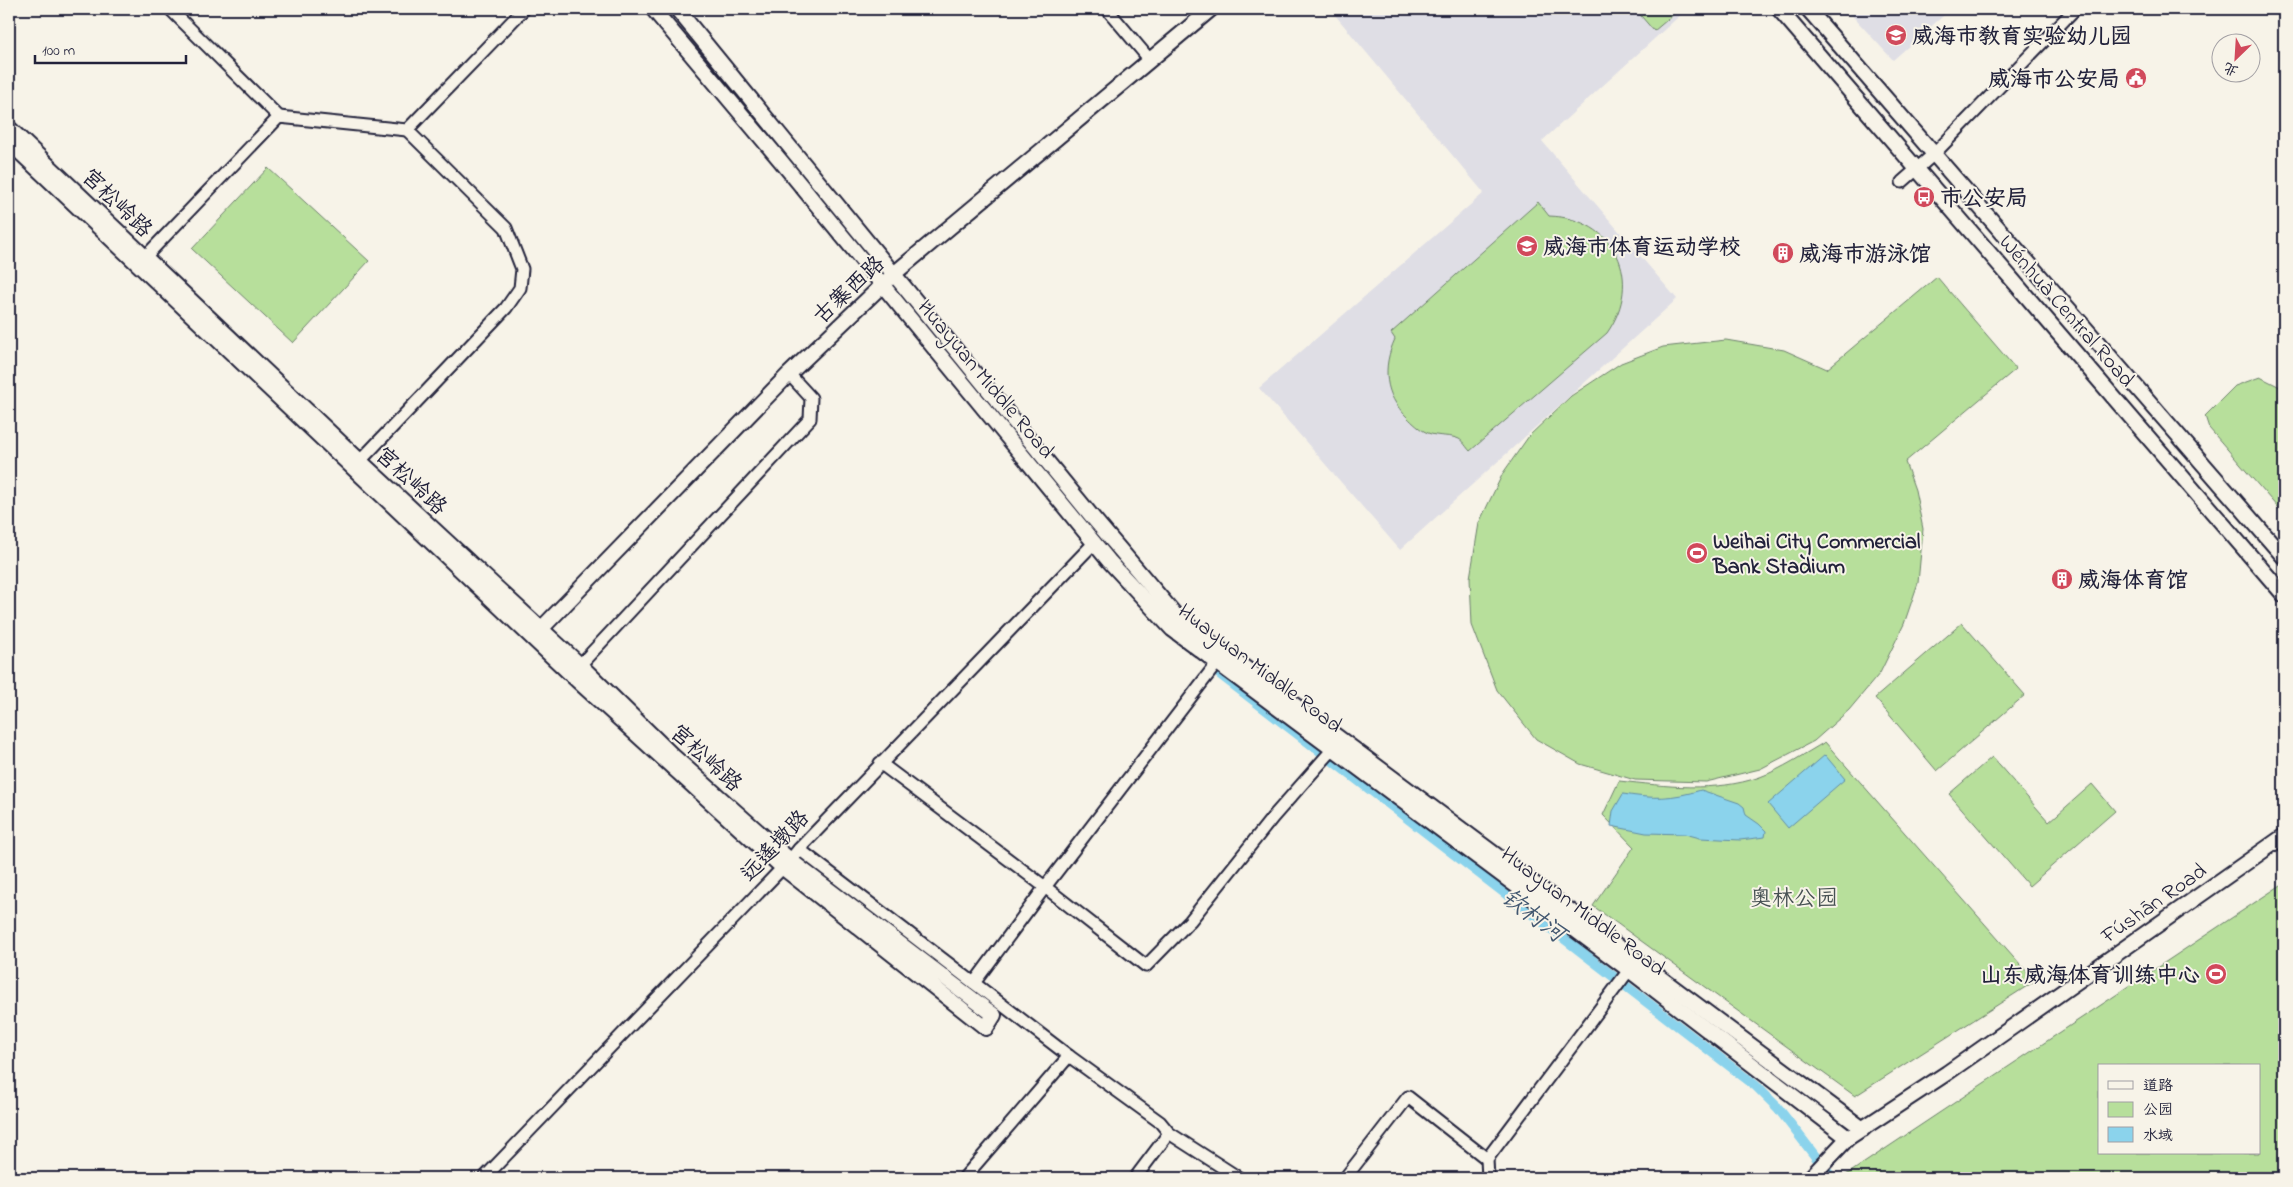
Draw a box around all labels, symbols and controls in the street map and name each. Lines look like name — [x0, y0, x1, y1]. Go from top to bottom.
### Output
place label: 威海市教育实验幼儿园 — [1912, 22, 2132, 54]
school or university icon: 威海市教育实验幼儿园 — [1884, 23, 1908, 47]
scale bar — [35, 32, 186, 64]
north arrow — [2210, 32, 2260, 82]
text: 100 m — [42, 40, 75, 62]
text: 北 — [2220, 56, 2242, 81]
place label: 威海市公安局 — [1988, 65, 2120, 97]
public building icon: 威海市公安局 — [2124, 66, 2148, 90]
street label: 宫松岭路 — [73, 162, 159, 246]
place label: 市公安局 — [1940, 184, 2028, 216]
bus stop icon: 市公安局 — [1912, 185, 1936, 209]
street label: Wénhuà Central Road — [1990, 229, 2141, 395]
place label: 威海市体育运动学校 — [1543, 233, 1741, 265]
school or university icon: 威海市体育运动学校 — [1515, 234, 1539, 258]
place label: 威海市游泳馆 — [1799, 240, 1931, 272]
building icon: 威海市游泳馆 — [1771, 241, 1795, 265]
street label: 古寨西路 — [807, 249, 893, 333]
street label: Huayuan Middle Road — [908, 293, 1061, 467]
street label: 宫松岭路 — [367, 440, 453, 524]
place label: Weihai City Commercial Bank Stadium — [1712, 527, 1921, 584]
sports icon: Weihai City Commercial Bank Stadium — [1685, 541, 1709, 565]
place label: 威海体育馆 — [2078, 566, 2188, 598]
building icon: 威海体育馆 — [2050, 567, 2074, 591]
street label: Huayuan Middle Road — [1169, 597, 1348, 743]
street label: 宫松岭路 — [662, 718, 748, 801]
street label: 远遥墩路 — [734, 804, 818, 890]
street label: Huayuan Middle Road — [1492, 840, 1671, 986]
street label: Fúshān Road — [2095, 856, 2214, 953]
water label: 钦村河 — [1493, 881, 1575, 955]
park label: 奥林公园 — [1750, 884, 1838, 916]
place label: 山东威海体育训练中心 — [1980, 961, 2200, 993]
sports icon: 山东威海体育训练中心 — [2204, 962, 2228, 986]
legend — [2098, 1064, 2260, 1154]
text: 道路 — [2143, 1075, 2173, 1097]
text: 公园 — [2143, 1099, 2173, 1121]
text: 水域 — [2143, 1125, 2173, 1147]

